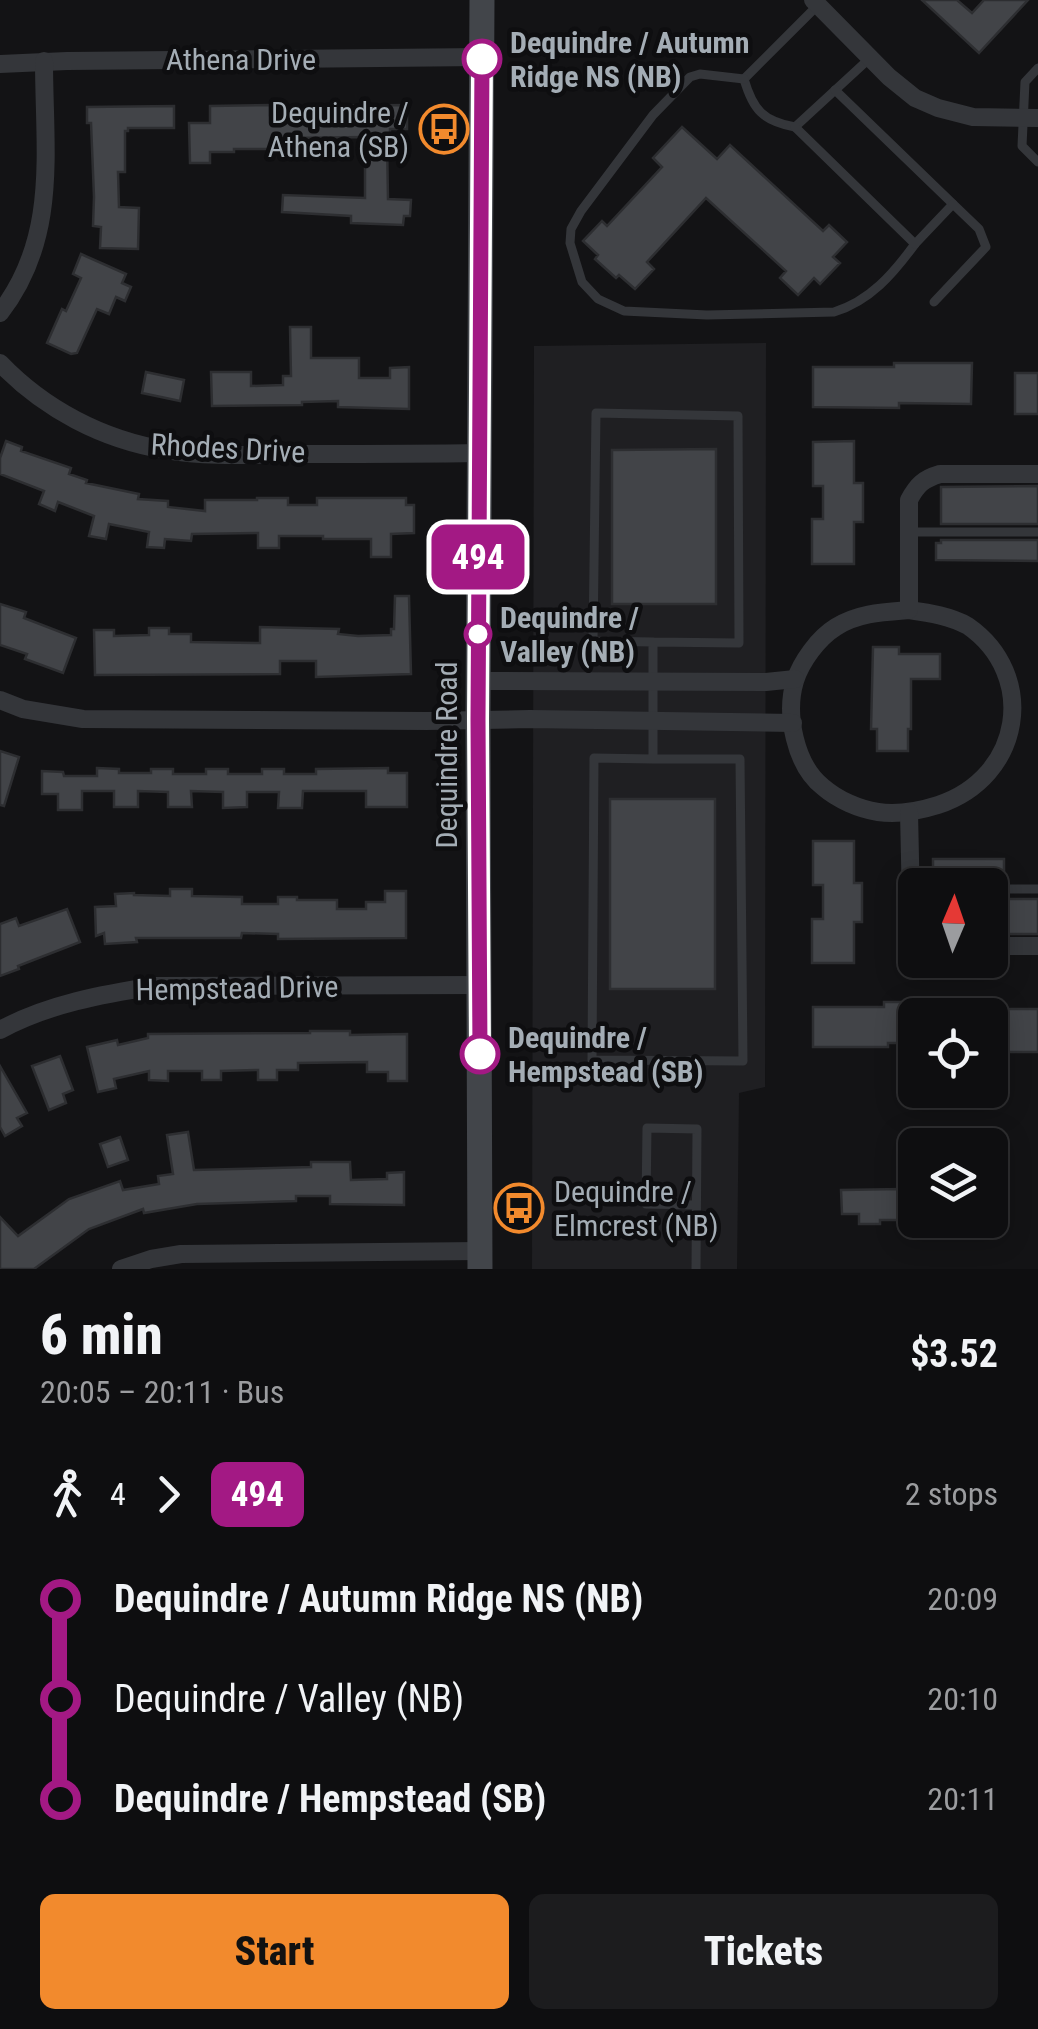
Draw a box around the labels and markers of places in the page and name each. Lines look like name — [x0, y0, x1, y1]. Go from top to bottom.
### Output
place label: Dequindre / Autumn Ridge NS (NB) — [510, 25, 749, 94]
marker: Dequindre / Autumn Ridge NS (NB) — [463, 40, 501, 78]
place label: Dequindre / Athena (SB) — [268, 95, 409, 164]
bus stop icon: Dequindre / Athena (SB) — [418, 103, 470, 155]
place label: Dequindre / Valley (NB) — [500, 600, 639, 669]
marker: Dequindre / Valley (NB) — [465, 621, 491, 647]
place label: Dequindre / Hempstead (SB) — [508, 1020, 703, 1089]
marker: Dequindre / Hempstead (SB) — [461, 1035, 499, 1073]
place label: Dequindre / Elmcrest (NB) — [554, 1174, 719, 1243]
bus stop icon: Dequindre / Elmcrest (NB) — [493, 1182, 545, 1234]

